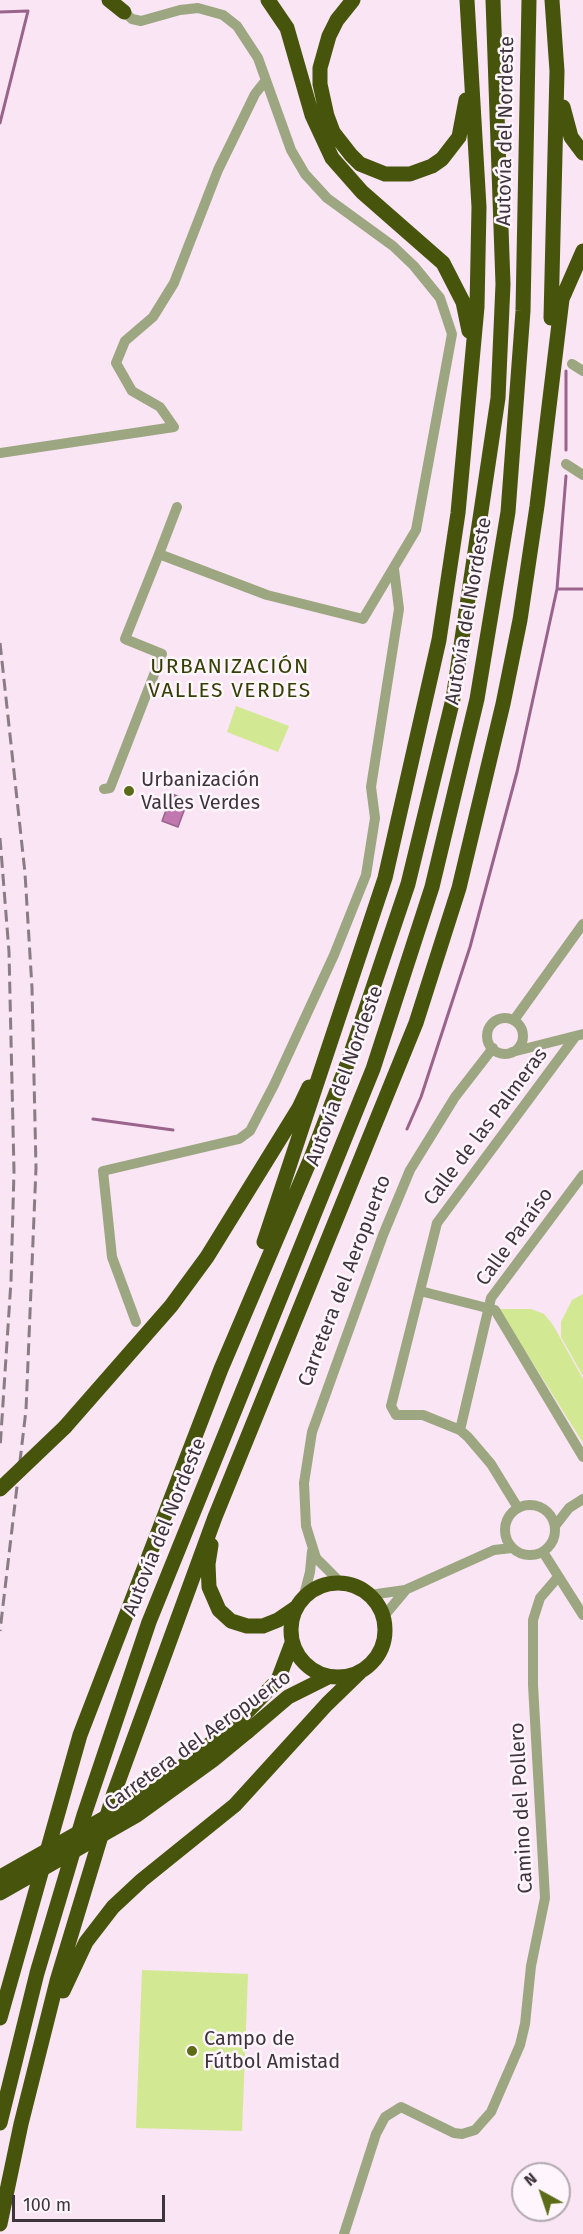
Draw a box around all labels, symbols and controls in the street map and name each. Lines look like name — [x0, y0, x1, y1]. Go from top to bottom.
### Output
street label: Autovía del Nordeste — [492, 36, 520, 226]
street label: Autovía del Nordeste — [441, 515, 497, 707]
district label: URBANIZACIÓN VALLES VERDES — [148, 654, 312, 704]
place label: Urbanización Valles Verdes — [141, 768, 260, 815]
marker: Urbanización Valles Verdes — [122, 784, 136, 798]
street label: Autovía del Nordeste — [301, 983, 389, 1169]
street label: Calle de las Palmeras — [419, 1044, 553, 1210]
street label: Carretera del Aeropuerto — [294, 1172, 396, 1390]
street label: Calle Paraíso — [471, 1183, 559, 1291]
street label: Autovía del Nordeste — [118, 1435, 212, 1619]
street label: Carretera del Aeropuerto — [100, 1665, 296, 1817]
street label: Camino del Pollero — [506, 1722, 538, 1894]
place label: Campo de Fútbol Amistad — [204, 2027, 340, 2074]
marker: Campo de Fútbol Amistad — [185, 2044, 199, 2058]
north arrow — [511, 2162, 571, 2222]
text: N — [520, 2169, 541, 2190]
scale bar — [15, 2183, 168, 2221]
text: 100 m — [23, 2194, 71, 2216]

